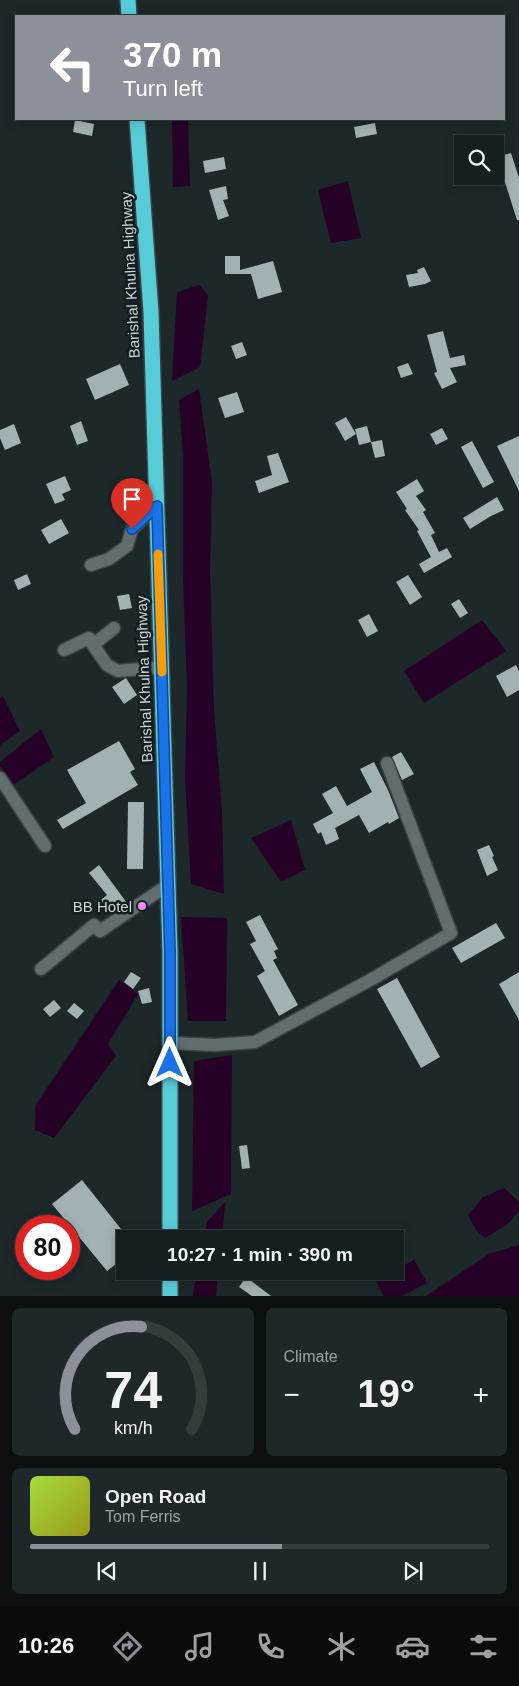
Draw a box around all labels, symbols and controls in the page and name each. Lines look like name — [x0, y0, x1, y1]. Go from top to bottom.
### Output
icon: left — [40, 35, 105, 100]
text: 370 m — [123, 35, 222, 74]
text: Turn left — [123, 76, 203, 101]
map controls — [454, 135, 504, 185]
button: search — [454, 135, 504, 185]
street label: Barishal Khulna Highway — [117, 191, 143, 359]
pin — [111, 478, 153, 529]
icon: arrive — [118, 485, 146, 513]
street label: Barishal Khulna Highway — [133, 595, 155, 763]
place label: BB Hotel — [73, 898, 132, 915]
marker: BB Hotel — [136, 900, 148, 912]
position arrow — [143, 1036, 195, 1088]
speed limit sign: 80 — [15, 1215, 80, 1280]
text: 10:27 · 1 min · 390 m — [167, 1244, 353, 1265]
text: Climate — [284, 1348, 338, 1365]
text: 74 — [104, 1361, 162, 1419]
text: 19° — [358, 1373, 415, 1415]
text: − — [284, 1379, 300, 1410]
text: + — [473, 1379, 489, 1410]
text: km/h — [113, 1418, 152, 1438]
text: Open Road — [105, 1486, 206, 1507]
text: Tom Ferris — [105, 1508, 181, 1525]
icon: previous — [93, 1557, 121, 1585]
icon: pause — [246, 1557, 274, 1585]
icon: next — [399, 1557, 427, 1585]
icon: directions — [110, 1629, 145, 1664]
icon: music — [182, 1629, 217, 1664]
icon: phone — [253, 1629, 288, 1664]
icon: climate — [324, 1629, 359, 1664]
icon: car — [395, 1629, 430, 1664]
icon: filters — [466, 1629, 501, 1664]
text: 10:26 — [18, 1633, 74, 1658]

